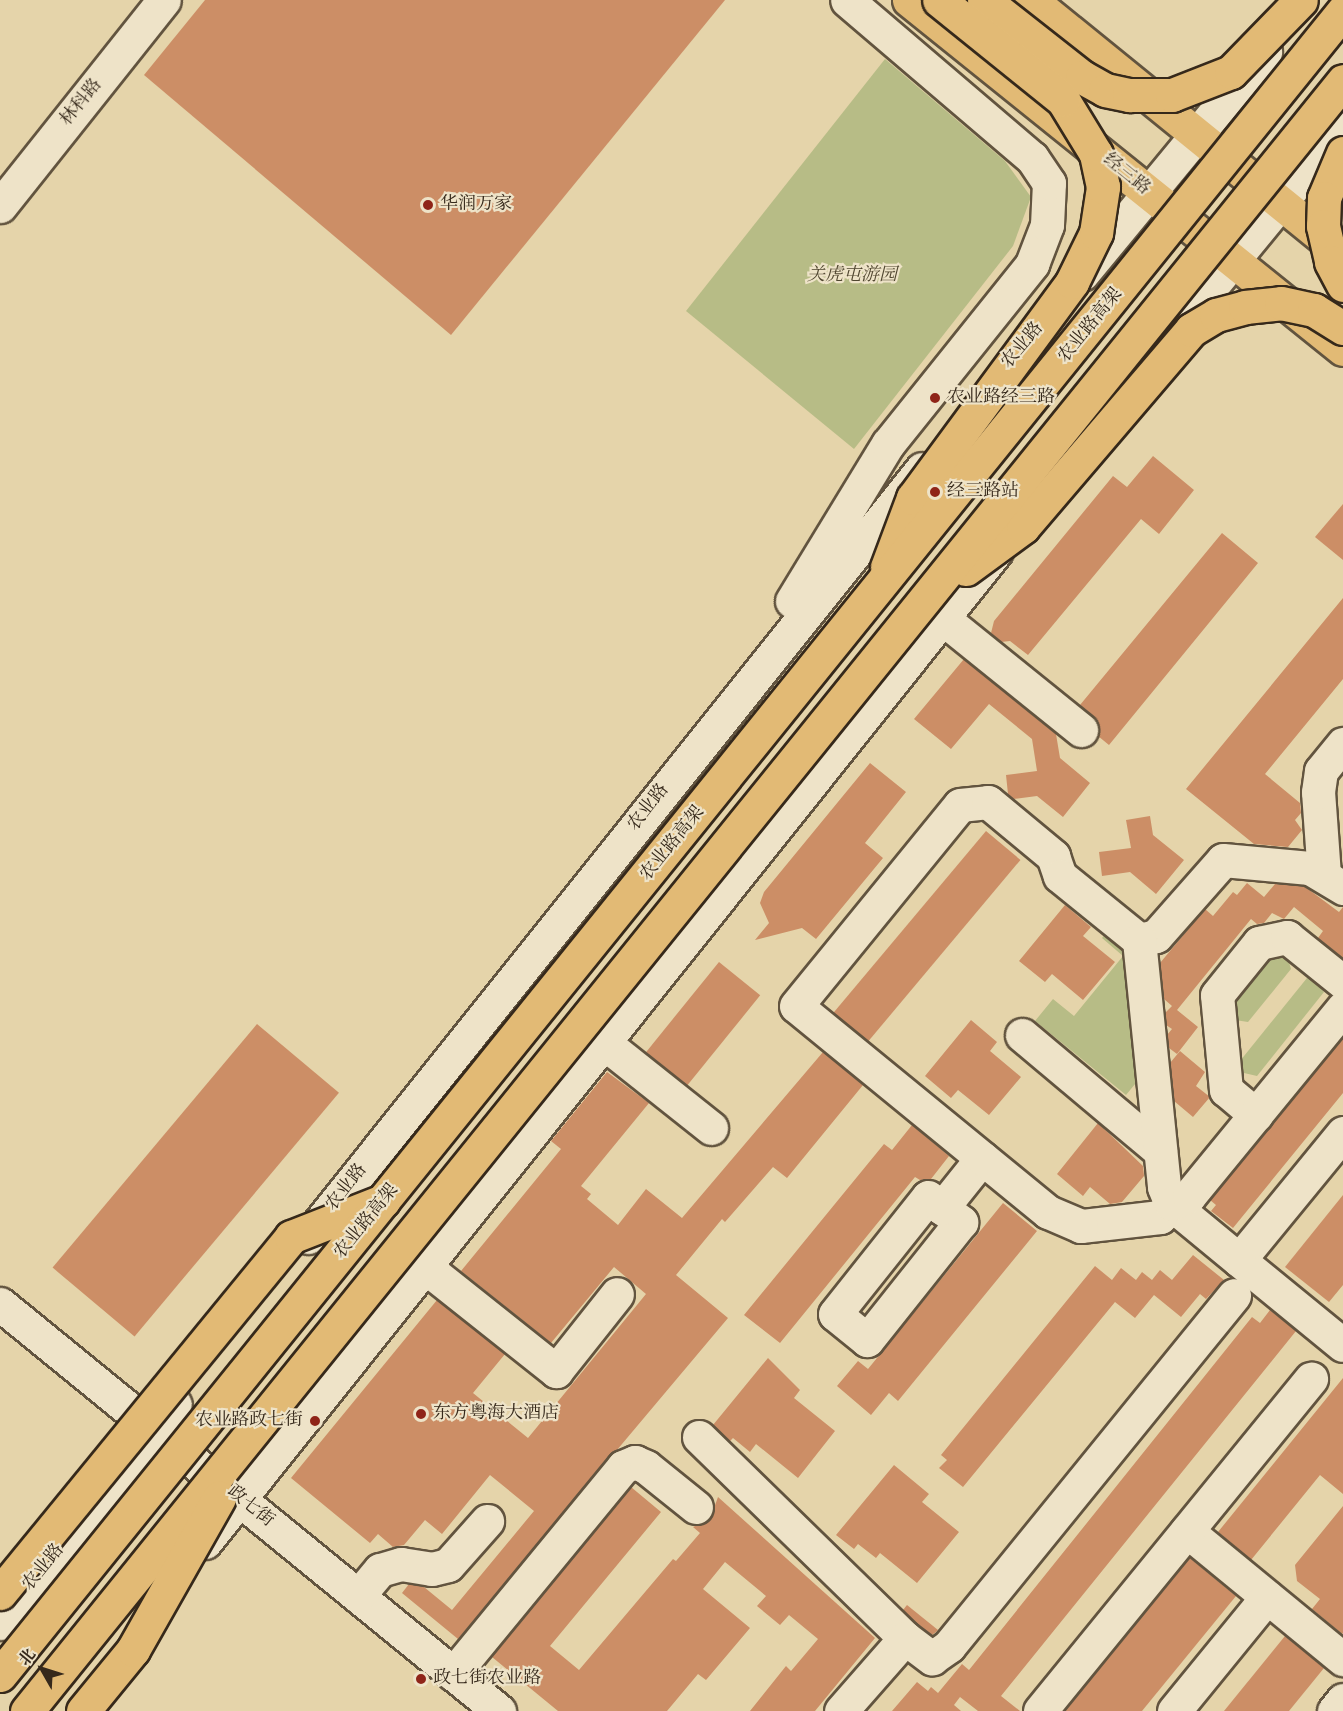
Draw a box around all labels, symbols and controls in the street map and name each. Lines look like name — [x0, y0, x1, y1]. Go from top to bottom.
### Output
street label: 林科路 — [57, 75, 107, 131]
street label: 经三路 — [1098, 150, 1154, 200]
place label: 华润万家 — [440, 194, 512, 216]
marker: 华润万家 — [421, 198, 435, 212]
park label: 关虎屯游园 — [807, 265, 897, 287]
street label: 农业路高架 — [1054, 284, 1128, 368]
street label: 农业路 — [997, 318, 1049, 374]
place label: 农业路经三路 — [947, 387, 1055, 409]
marker: 农业路经三路 — [928, 391, 942, 405]
place label: 经三路站 — [947, 481, 1019, 503]
marker: 经三路站 — [928, 485, 942, 499]
street label: 农业路 — [624, 780, 674, 836]
street label: 农业路高架 — [636, 802, 710, 886]
street label: 农业路 — [322, 1160, 372, 1216]
street label: 农业路高架 — [330, 1180, 404, 1264]
place label: 东方粤海大酒店 — [433, 1403, 559, 1425]
marker: 东方粤海大酒店 — [414, 1407, 428, 1421]
place label: 农业路政七街 — [195, 1410, 303, 1432]
marker: 农业路政七街 — [308, 1414, 322, 1428]
street label: 政七街 — [222, 1482, 278, 1532]
street label: 农业路 — [19, 1540, 69, 1596]
north arrow — [12, 1639, 72, 1699]
text: 北 — [14, 1645, 42, 1671]
place label: 政七街农业路 — [433, 1668, 541, 1690]
marker: 政七街农业路 — [414, 1672, 428, 1686]

